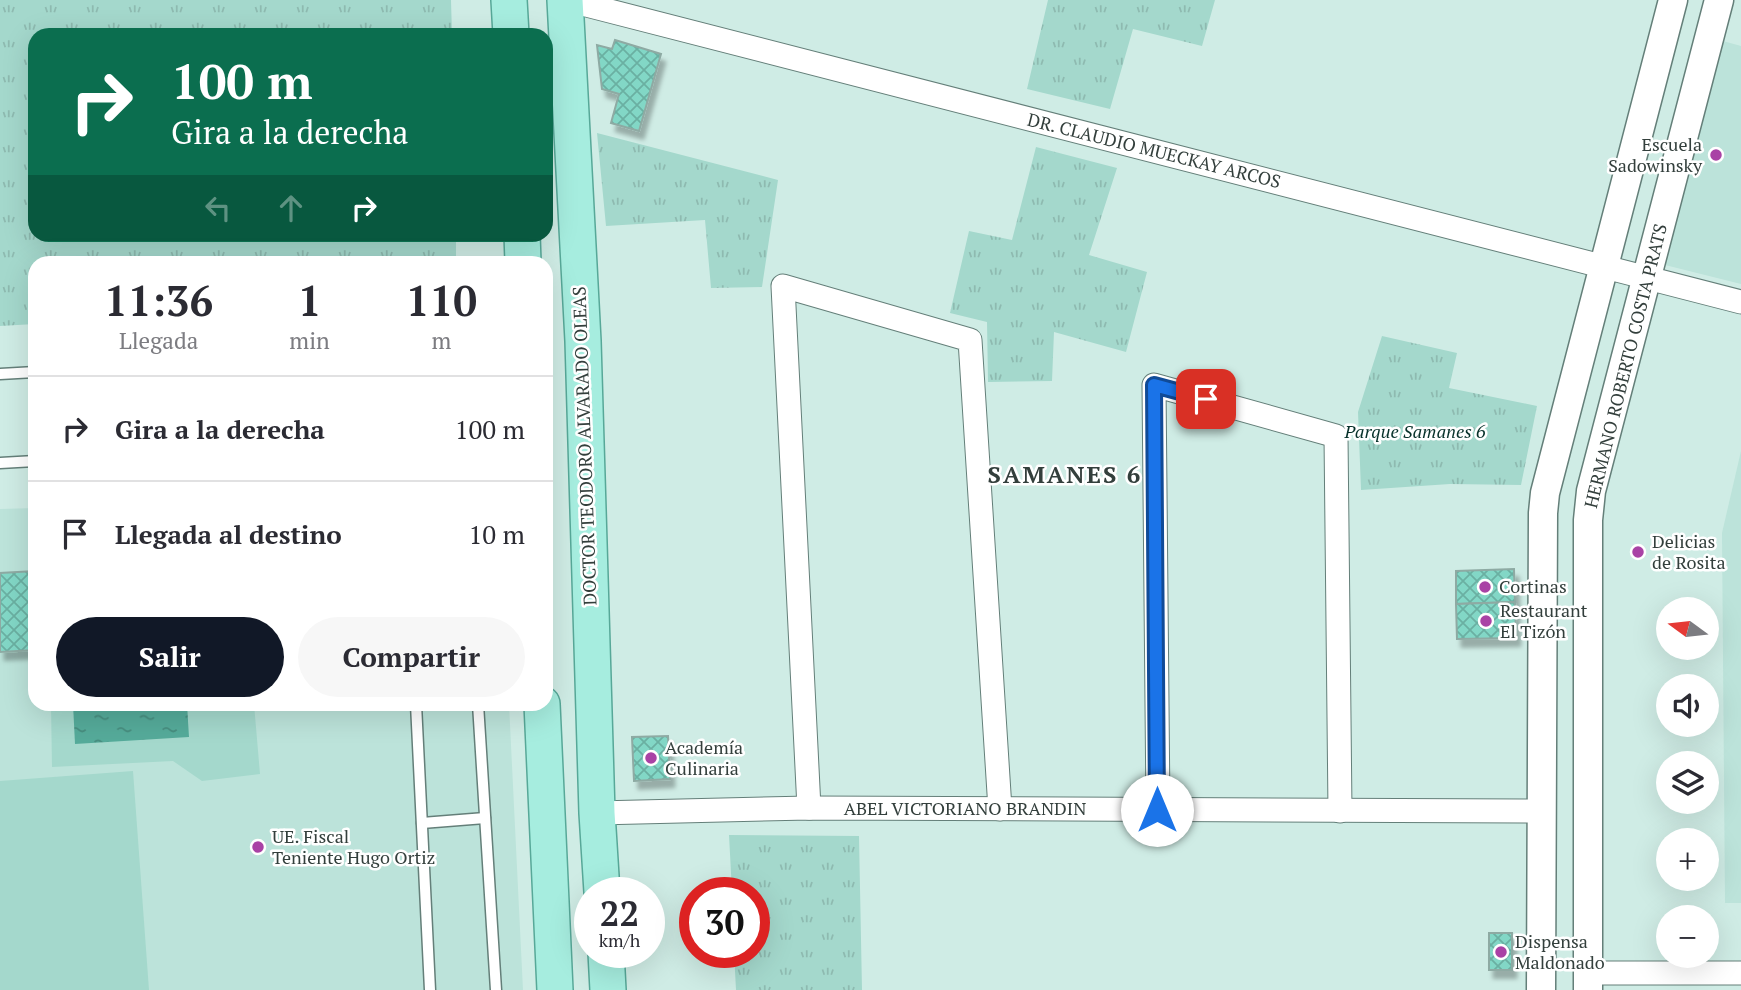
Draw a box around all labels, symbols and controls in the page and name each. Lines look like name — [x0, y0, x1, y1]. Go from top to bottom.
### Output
text: 100 m — [171, 48, 313, 113]
icon: right — [56, 56, 147, 147]
street label: DR. CLAUDIO MUECKAY ARCOS — [1025, 107, 1283, 193]
text: Gira a la derecha — [171, 111, 408, 153]
place label: Escuela Sadowinsky — [1608, 132, 1703, 177]
marker: Escuela Sadowinsky — [1708, 147, 1724, 163]
icon: left — [199, 189, 237, 227]
icon: ahead — [272, 189, 310, 227]
icon: right — [345, 189, 383, 227]
street label: HERMANO ROBERTO COSTA PRATS — [1578, 221, 1672, 511]
text: 11:36 — [104, 272, 213, 328]
text: 1 — [298, 272, 321, 328]
text: 110 — [406, 272, 477, 328]
street label: DOCTOR TEODORO ALVARADO OLEAS — [566, 286, 602, 606]
text: Llegada — [119, 325, 198, 356]
text: min — [289, 325, 330, 356]
text: m — [431, 325, 451, 356]
pin — [1176, 369, 1236, 429]
icon: arrive — [1187, 380, 1225, 418]
icon: right — [56, 410, 94, 448]
text: Gira a la derecha — [115, 412, 325, 446]
text: 100 m — [455, 412, 525, 446]
park label: Parque Samanes 6 — [1343, 419, 1486, 443]
district label: SAMANES 6 — [988, 458, 1142, 490]
icon: arrive — [56, 515, 94, 553]
text: Llegada al destino — [115, 517, 342, 551]
text: 10 m — [469, 517, 525, 551]
place label: Delicias de Rosita — [1652, 529, 1725, 574]
marker: Delicias de Rosita — [1630, 544, 1646, 560]
place label: Cortinas — [1499, 574, 1567, 598]
marker: Cortinas — [1477, 579, 1493, 595]
north arrow — [1656, 597, 1718, 660]
map controls — [1656, 597, 1719, 968]
place label: Restaurant El Tizón — [1500, 598, 1588, 643]
marker: Restaurant El Tizón — [1478, 613, 1494, 629]
button: Salir — [56, 617, 284, 697]
button: Compartir — [298, 617, 525, 697]
button: sound — [1656, 674, 1719, 737]
place label: Academía Culinaria — [665, 735, 743, 780]
marker: Academía Culinaria — [643, 750, 659, 766]
button: layers — [1656, 751, 1719, 814]
position arrow — [1120, 773, 1194, 847]
street label: ABEL VICTORIANO BRANDIN — [844, 796, 1086, 820]
place label: UE. Fiscal Teniente Hugo Ortiz — [272, 824, 435, 869]
button: + — [1656, 828, 1719, 891]
marker: UE. Fiscal Teniente Hugo Ortiz — [250, 839, 266, 855]
speed limit sign: 30 — [679, 877, 770, 968]
text: 22 — [600, 890, 639, 936]
button: − — [1656, 905, 1719, 968]
text: km/h — [599, 928, 640, 952]
place label: Dispensa Maldonado — [1515, 929, 1605, 974]
marker: Dispensa Maldonado — [1493, 944, 1509, 960]

